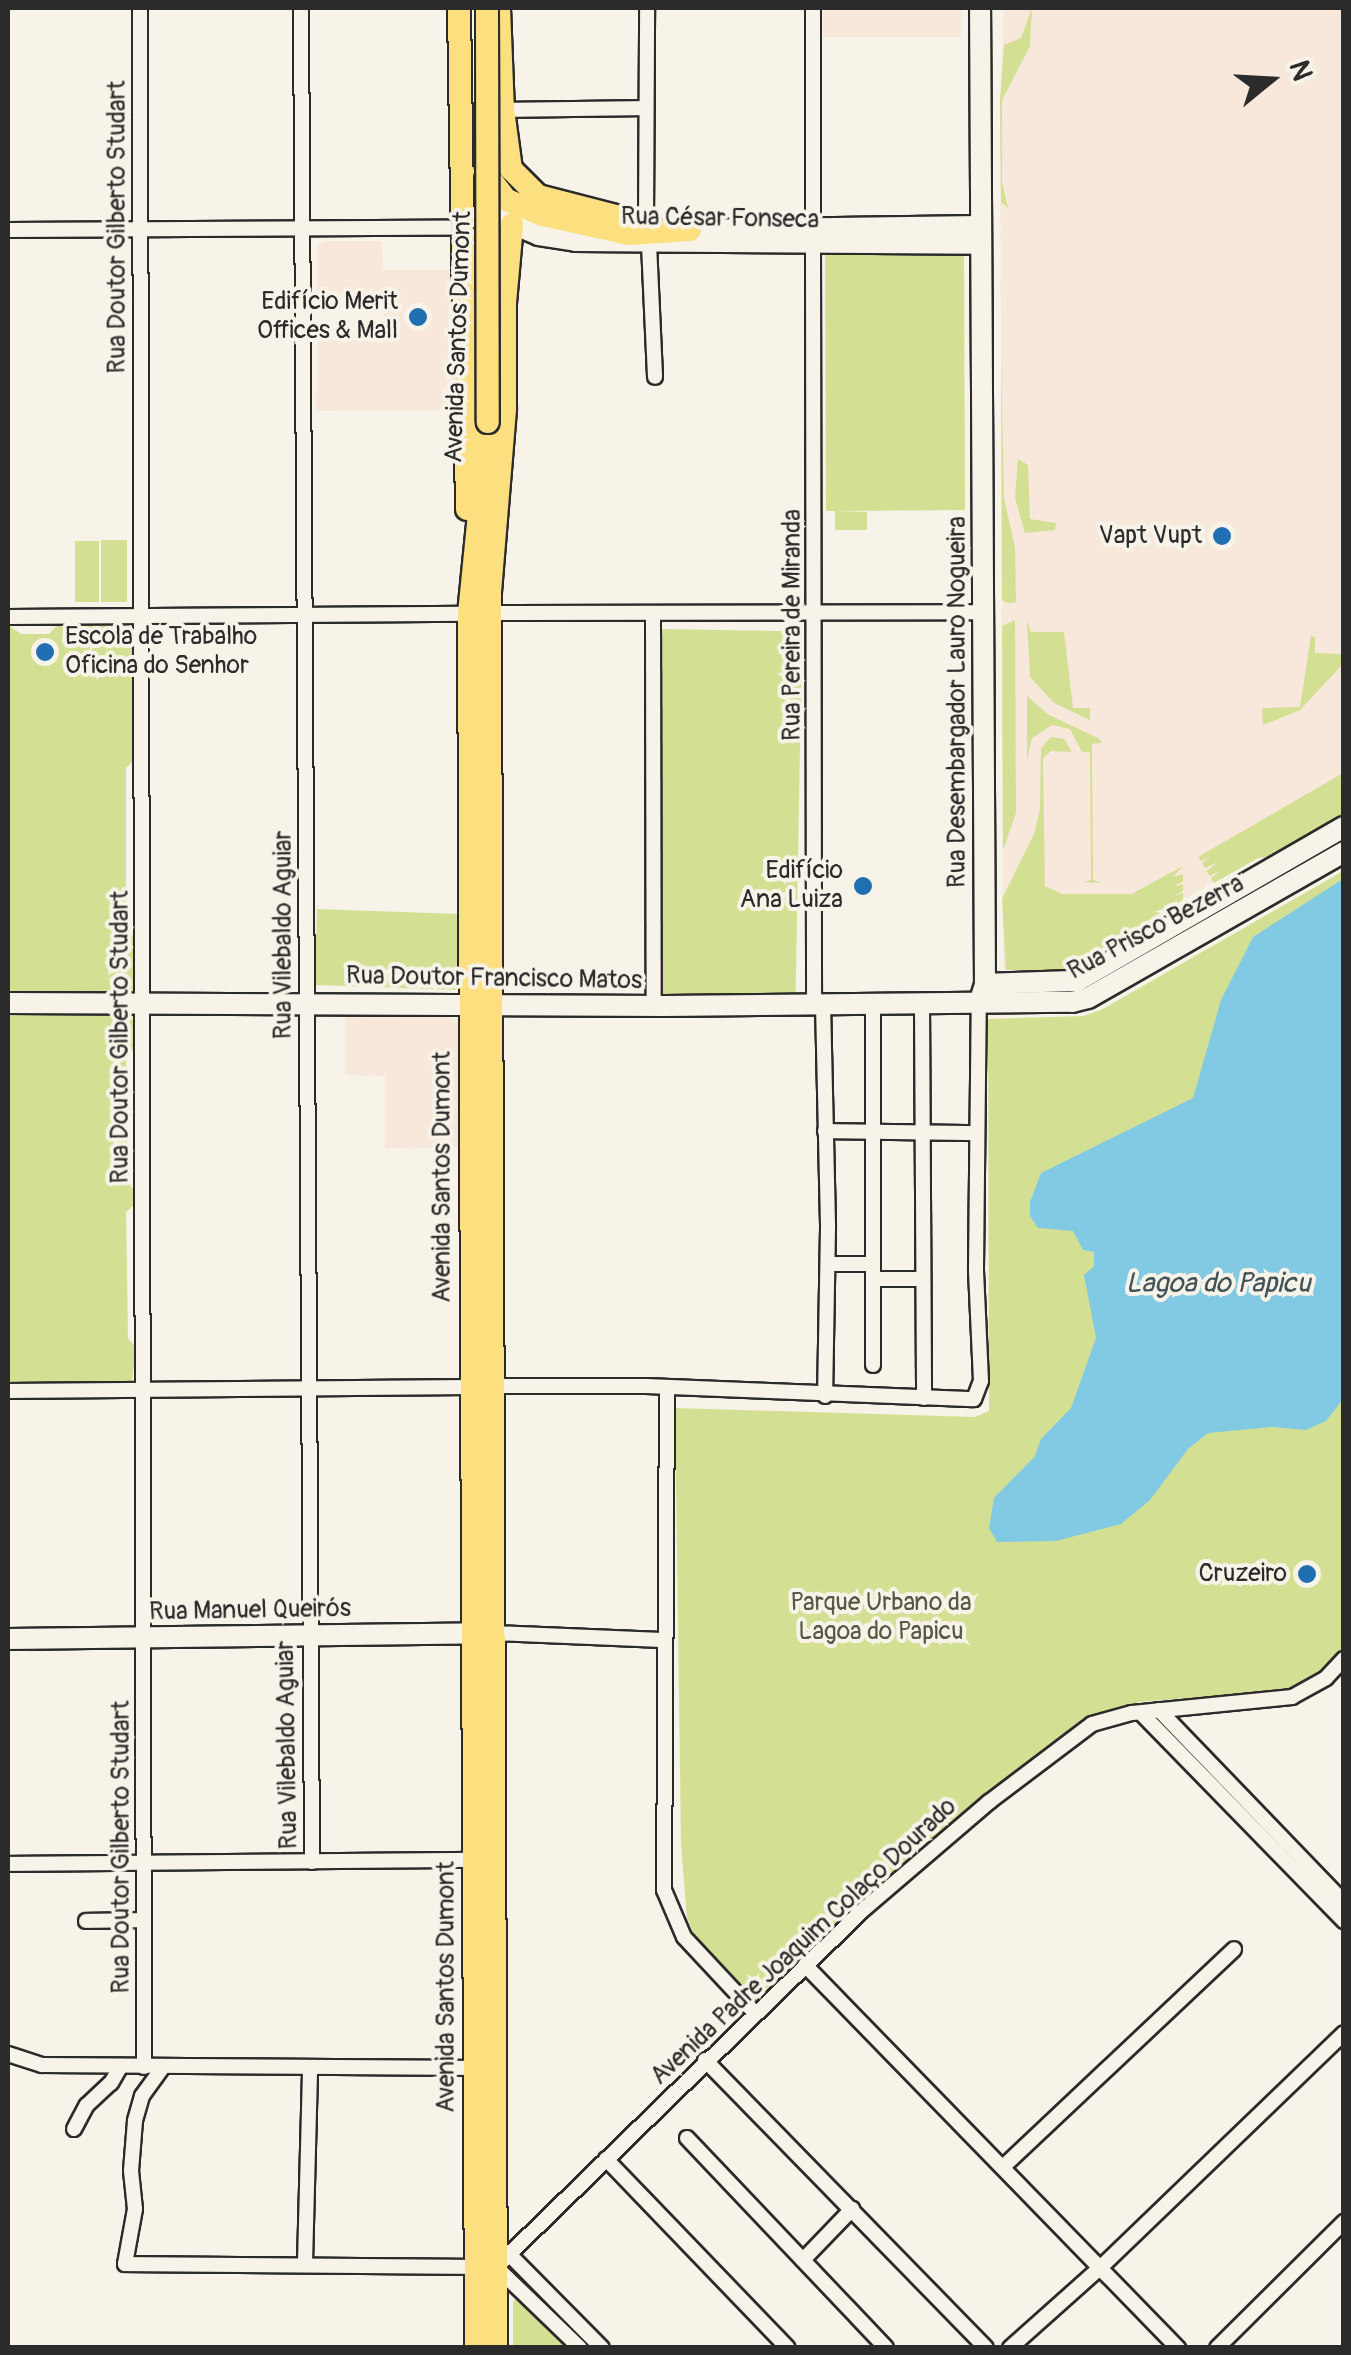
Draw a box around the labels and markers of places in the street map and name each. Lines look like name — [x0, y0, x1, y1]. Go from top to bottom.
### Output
place label: Edifício Merit Offices & Mall — [257, 288, 398, 347]
marker: Edifício Merit Offices & Mall — [407, 306, 429, 328]
place label: Vapt Vupt — [1099, 521, 1202, 551]
marker: Vapt Vupt — [1211, 525, 1233, 547]
place label: Escola de Trabalho Oficina do Senhor — [65, 623, 257, 682]
marker: Escola de Trabalho Oficina do Senhor — [34, 641, 56, 663]
place label: Edifício Ana Luiza — [740, 857, 843, 916]
marker: Edifício Ana Luiza — [852, 875, 874, 897]
place label: Cruzeiro — [1198, 1559, 1287, 1589]
marker: Cruzeiro — [1296, 1563, 1318, 1585]

